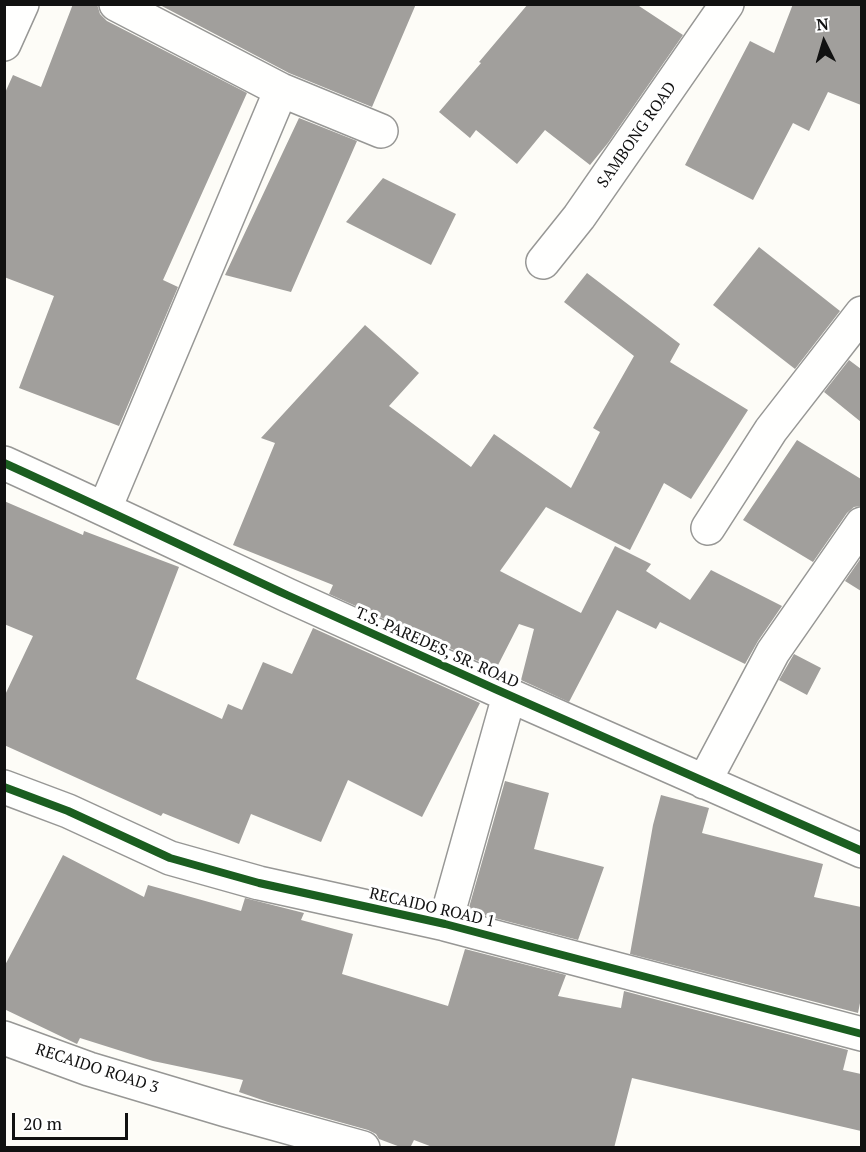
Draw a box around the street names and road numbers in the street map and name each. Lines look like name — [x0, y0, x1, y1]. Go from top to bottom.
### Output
street label: SAMBONG ROAD — [593, 78, 681, 192]
street label: T.S. PAREDES, SR. ROAD — [352, 603, 522, 693]
street label: RECAIDO ROAD 1 — [367, 884, 497, 932]
street label: RECAIDO ROAD 3 — [33, 1040, 161, 1098]

